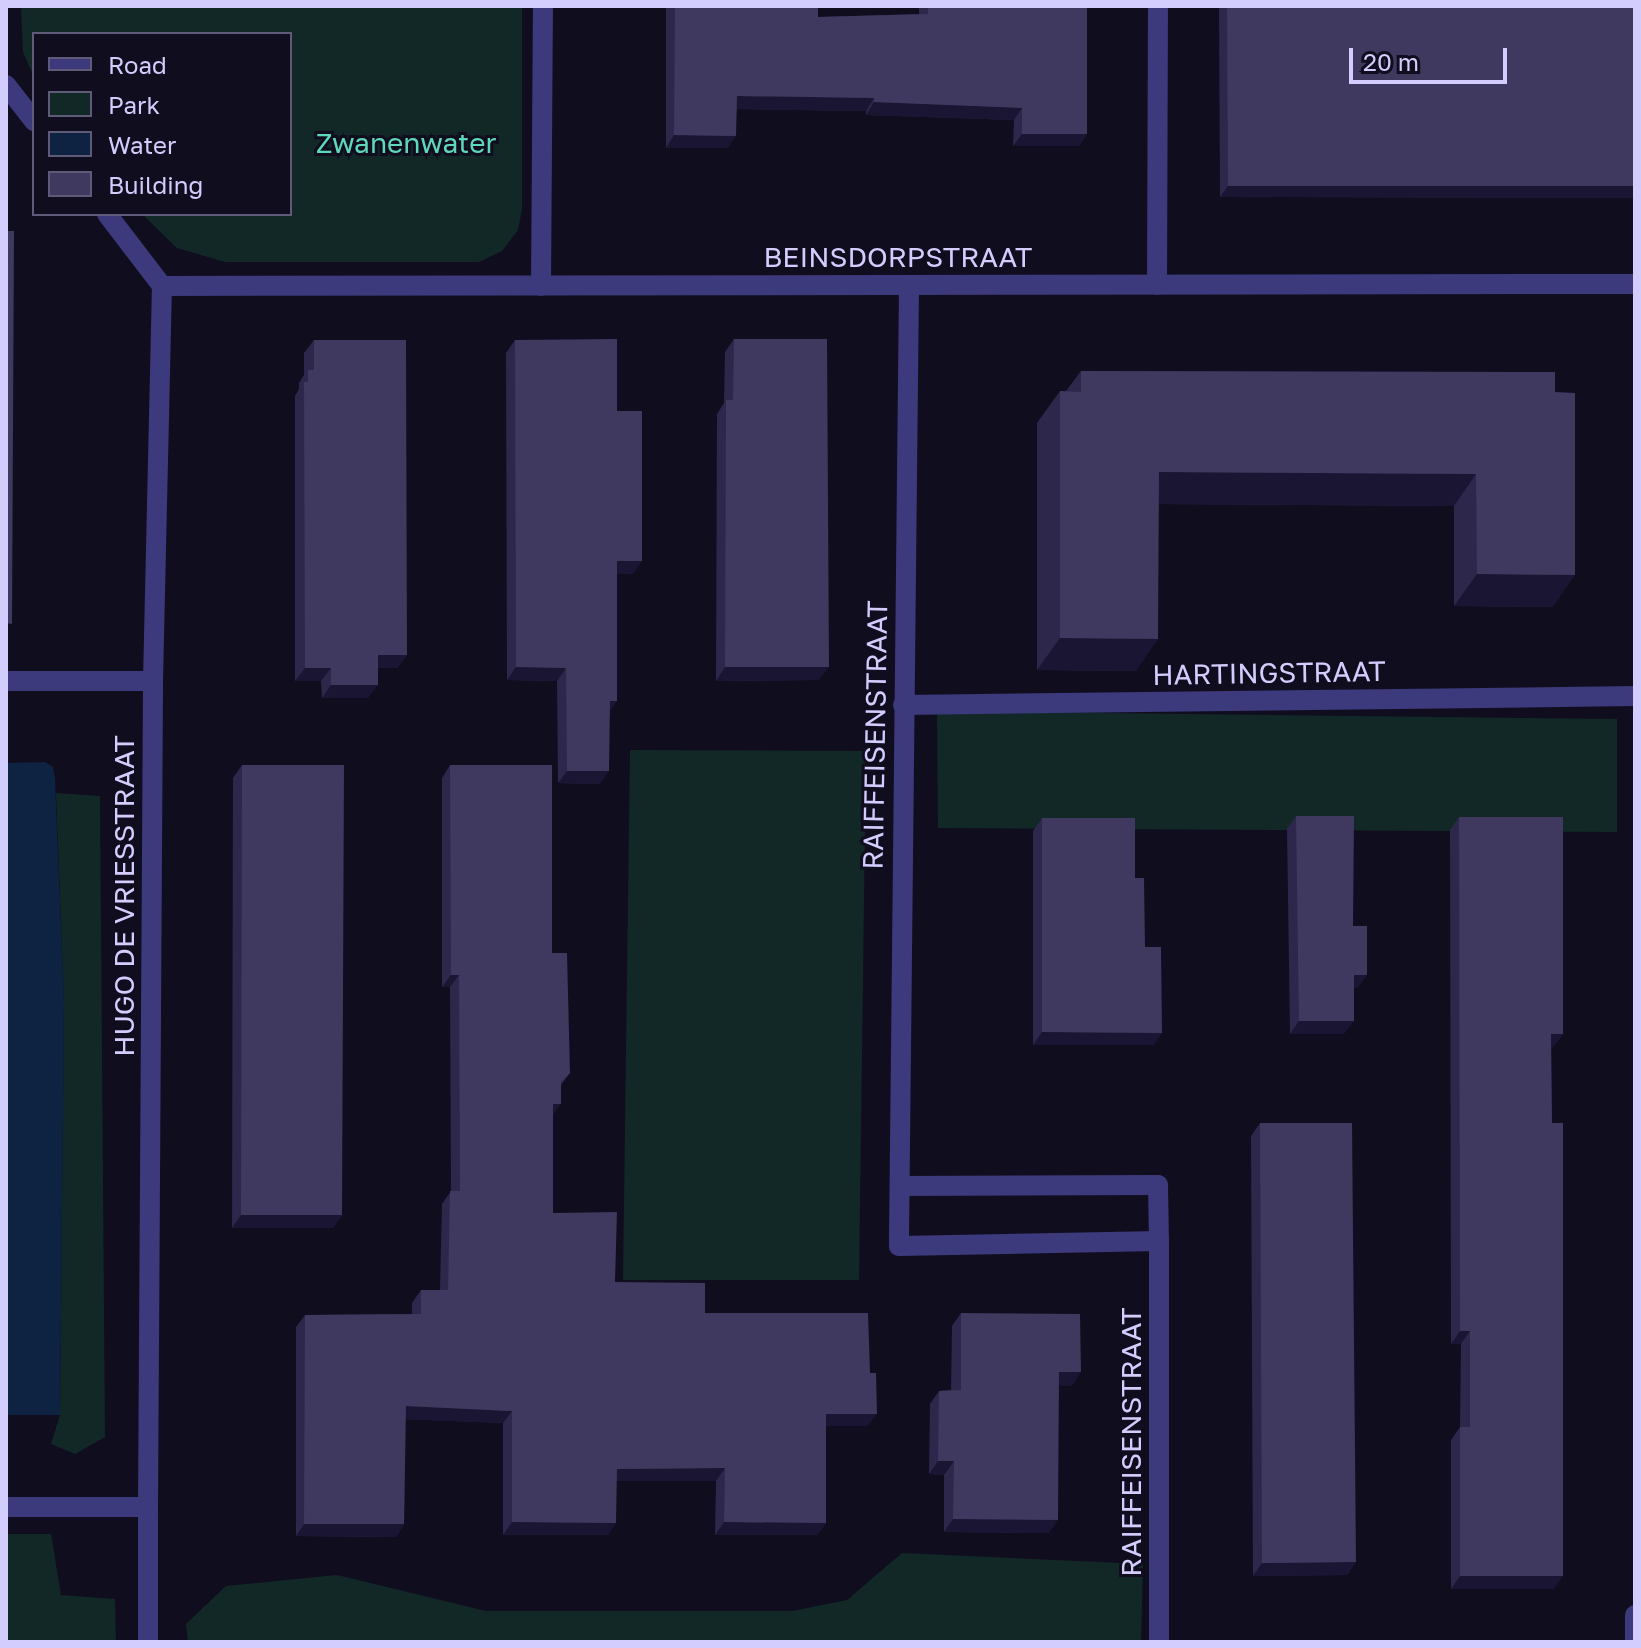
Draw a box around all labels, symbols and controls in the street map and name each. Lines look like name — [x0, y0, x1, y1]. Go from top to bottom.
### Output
legend — [32, 32, 292, 216]
scale bar — [1353, 32, 1511, 82]
text: 20 m — [1363, 47, 1419, 76]
text: Road — [108, 50, 167, 79]
text: Park — [108, 90, 160, 119]
park label: Zwanenwater — [316, 126, 496, 160]
text: Water — [108, 130, 176, 159]
text: Building — [108, 170, 203, 199]
street label: BEINSDORPSTRAAT — [764, 240, 1032, 274]
street label: RAIFFEISENSTRAAT — [856, 600, 894, 870]
street label: HARTINGSTRAAT — [1152, 654, 1386, 692]
street label: HUGO DE VRIESSTRAAT — [107, 735, 141, 1057]
street label: RAIFFEISENSTRAAT — [1114, 1307, 1148, 1577]

